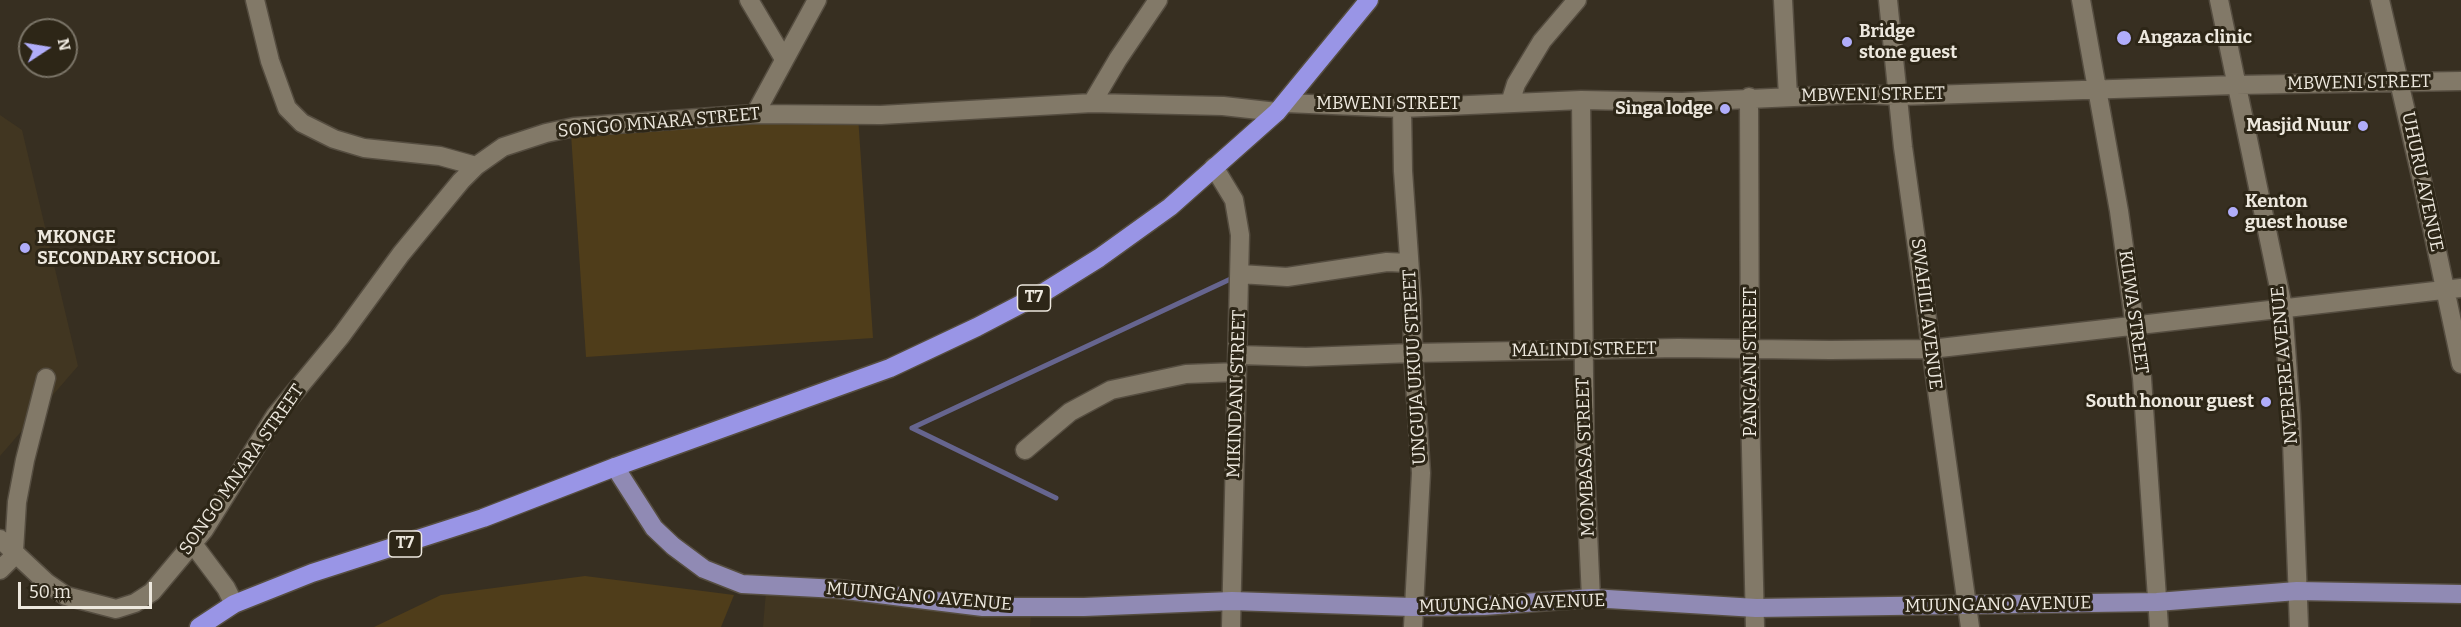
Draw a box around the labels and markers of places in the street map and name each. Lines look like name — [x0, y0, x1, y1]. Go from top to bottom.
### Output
place label: Bridge stone guest — [1859, 21, 1957, 63]
place label: Angaza clinic — [2138, 27, 2252, 49]
marker: Angaza clinic — [2115, 29, 2133, 47]
marker: Bridge stone guest — [1840, 35, 1854, 49]
place label: Singa lodge — [1615, 98, 1713, 120]
marker: Singa lodge — [1718, 102, 1732, 116]
place label: Masjid Nuur — [2246, 115, 2351, 137]
marker: Masjid Nuur — [2356, 119, 2370, 133]
place label: Kenton guest house — [2245, 191, 2348, 234]
marker: Kenton guest house — [2226, 205, 2240, 219]
place label: MKONGE SECONDARY SCHOOL — [37, 227, 220, 270]
marker: MKONGE SECONDARY SCHOOL — [18, 241, 32, 255]
place label: South honour guest — [2085, 391, 2254, 413]
marker: South honour guest — [2259, 395, 2273, 409]

